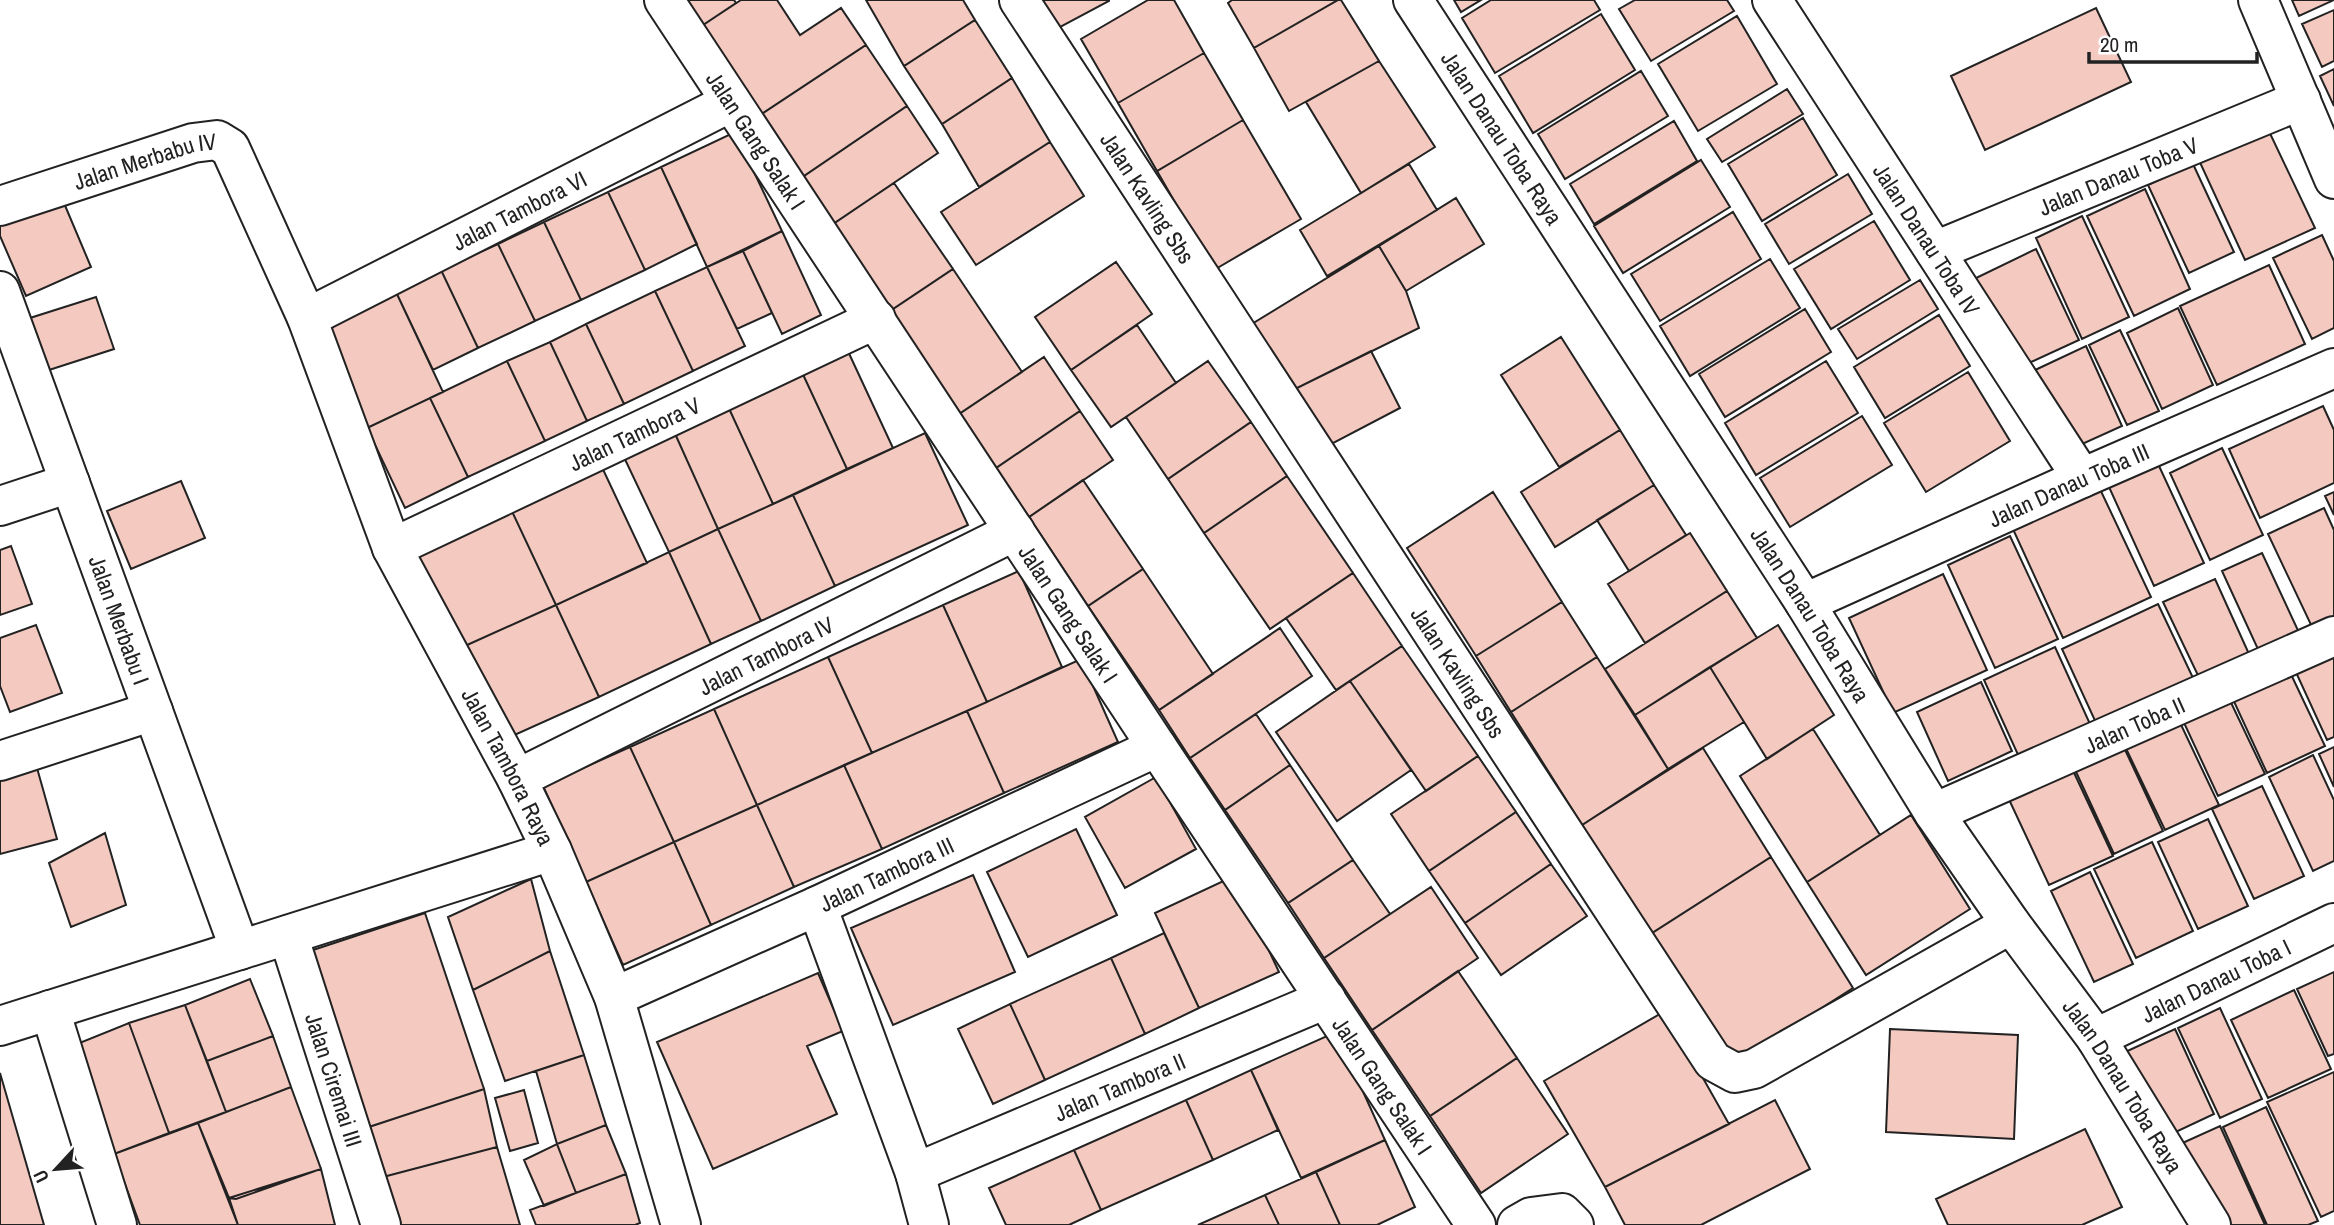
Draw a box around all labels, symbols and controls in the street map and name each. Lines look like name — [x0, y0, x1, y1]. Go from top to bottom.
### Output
scale bar — [2089, 21, 2257, 65]
text: 20 m — [2100, 30, 2138, 59]
street label: Jalan Danau Toba Raya — [1435, 45, 1570, 231]
street label: Jalan Gang Salak I — [700, 65, 813, 215]
street label: Jalan Merbabu IV — [69, 125, 218, 197]
street label: Jalan Kavling Sbs — [1094, 126, 1203, 269]
street label: Jalan Danau Toba V — [2034, 129, 2203, 222]
street label: Jalan Danau Toba IV — [1866, 157, 1988, 321]
street label: Jalan Tambora VI — [447, 163, 592, 257]
street label: Jalan Tambora V — [564, 389, 705, 478]
street label: Jalan Danau Toba III — [1983, 435, 2154, 534]
street label: Jalan Danau Toba Raya — [1744, 521, 1878, 708]
street label: Jalan Gang Salak I — [1012, 538, 1126, 689]
street label: Jalan Merbabu I — [82, 551, 157, 689]
street label: Jalan Kavling Sbs — [1404, 600, 1513, 744]
street label: Jalan Tambora IV — [693, 608, 839, 702]
street label: Jalan Tambora Raya — [455, 682, 562, 851]
street label: Jalan Toba II — [2079, 689, 2189, 760]
street label: Jalan Tambora III — [814, 829, 959, 918]
street label: Jalan Danau Toba I — [2136, 931, 2296, 1029]
street label: Jalan Danau Toba Raya — [2056, 992, 2191, 1179]
street label: Jalan Ciremai III — [299, 1009, 370, 1150]
street label: Jalan Gang Salak I — [1326, 1011, 1440, 1160]
street label: Jalan Tambora II — [1049, 1045, 1190, 1128]
north arrow — [21, 1134, 91, 1204]
text: U — [27, 1166, 55, 1187]

